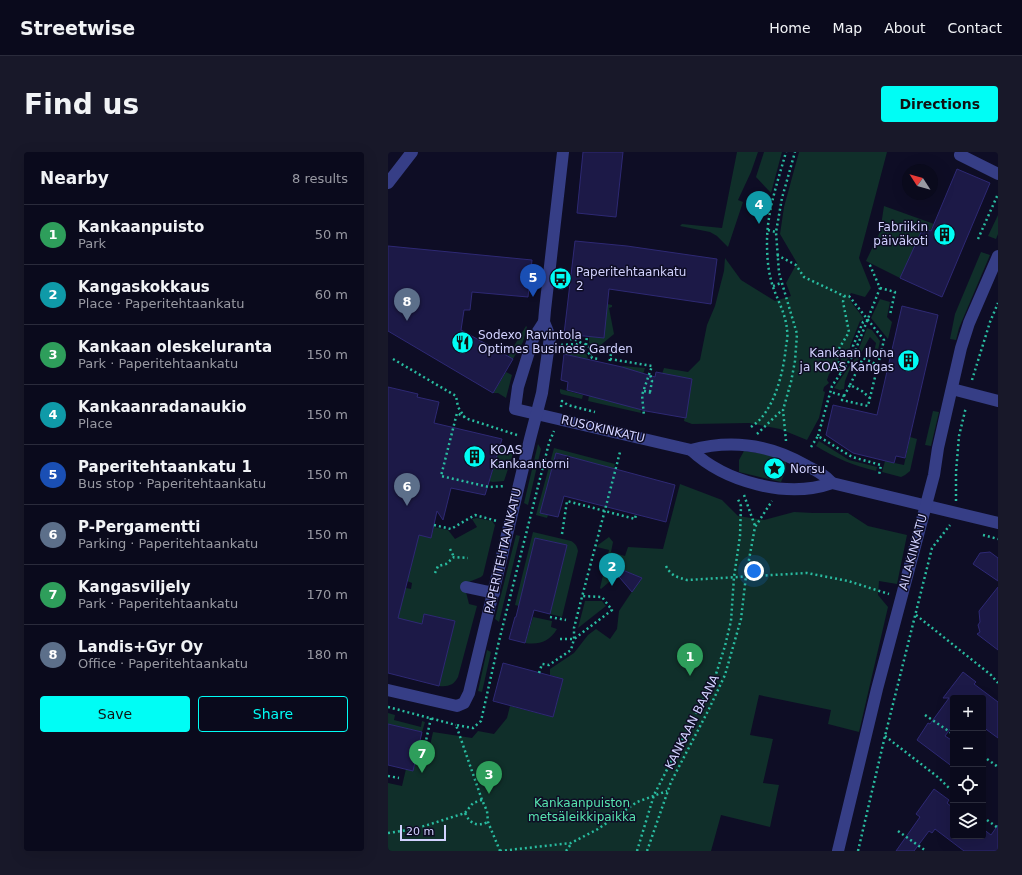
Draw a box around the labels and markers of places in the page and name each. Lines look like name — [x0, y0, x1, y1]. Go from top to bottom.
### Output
pin: 4 — [746, 191, 772, 224]
place label: Fabriikin päiväkoti — [873, 220, 928, 248]
building icon: Fabriikin päiväkoti — [931, 221, 957, 247]
pin: 5 — [520, 264, 546, 297]
place label: Paperitehtaankatu 2 — [576, 265, 686, 293]
bus stop icon: Paperitehtaankatu 2 — [547, 266, 573, 292]
pin: 8 — [394, 288, 420, 321]
place label: Sodexo Ravintola Optimes Business Garden — [478, 328, 633, 356]
restaurant icon: Sodexo Ravintola Optimes Business Garden — [449, 329, 475, 355]
place label: Kankaan Ilona ja KOAS Kangas — [799, 346, 894, 374]
building icon: Kankaan Ilona ja KOAS Kangas — [896, 347, 922, 373]
place label: KOAS Kankaantorni — [490, 443, 569, 471]
building icon: KOAS Kankaantorni — [462, 444, 488, 470]
place icon: Norsu — [761, 456, 787, 482]
place label: Norsu — [790, 462, 825, 476]
pin: 6 — [394, 473, 420, 506]
pin: 2 — [599, 553, 625, 586]
pin: 1 — [677, 643, 703, 676]
pin: 7 — [409, 740, 435, 773]
pin: 3 — [476, 761, 502, 794]

